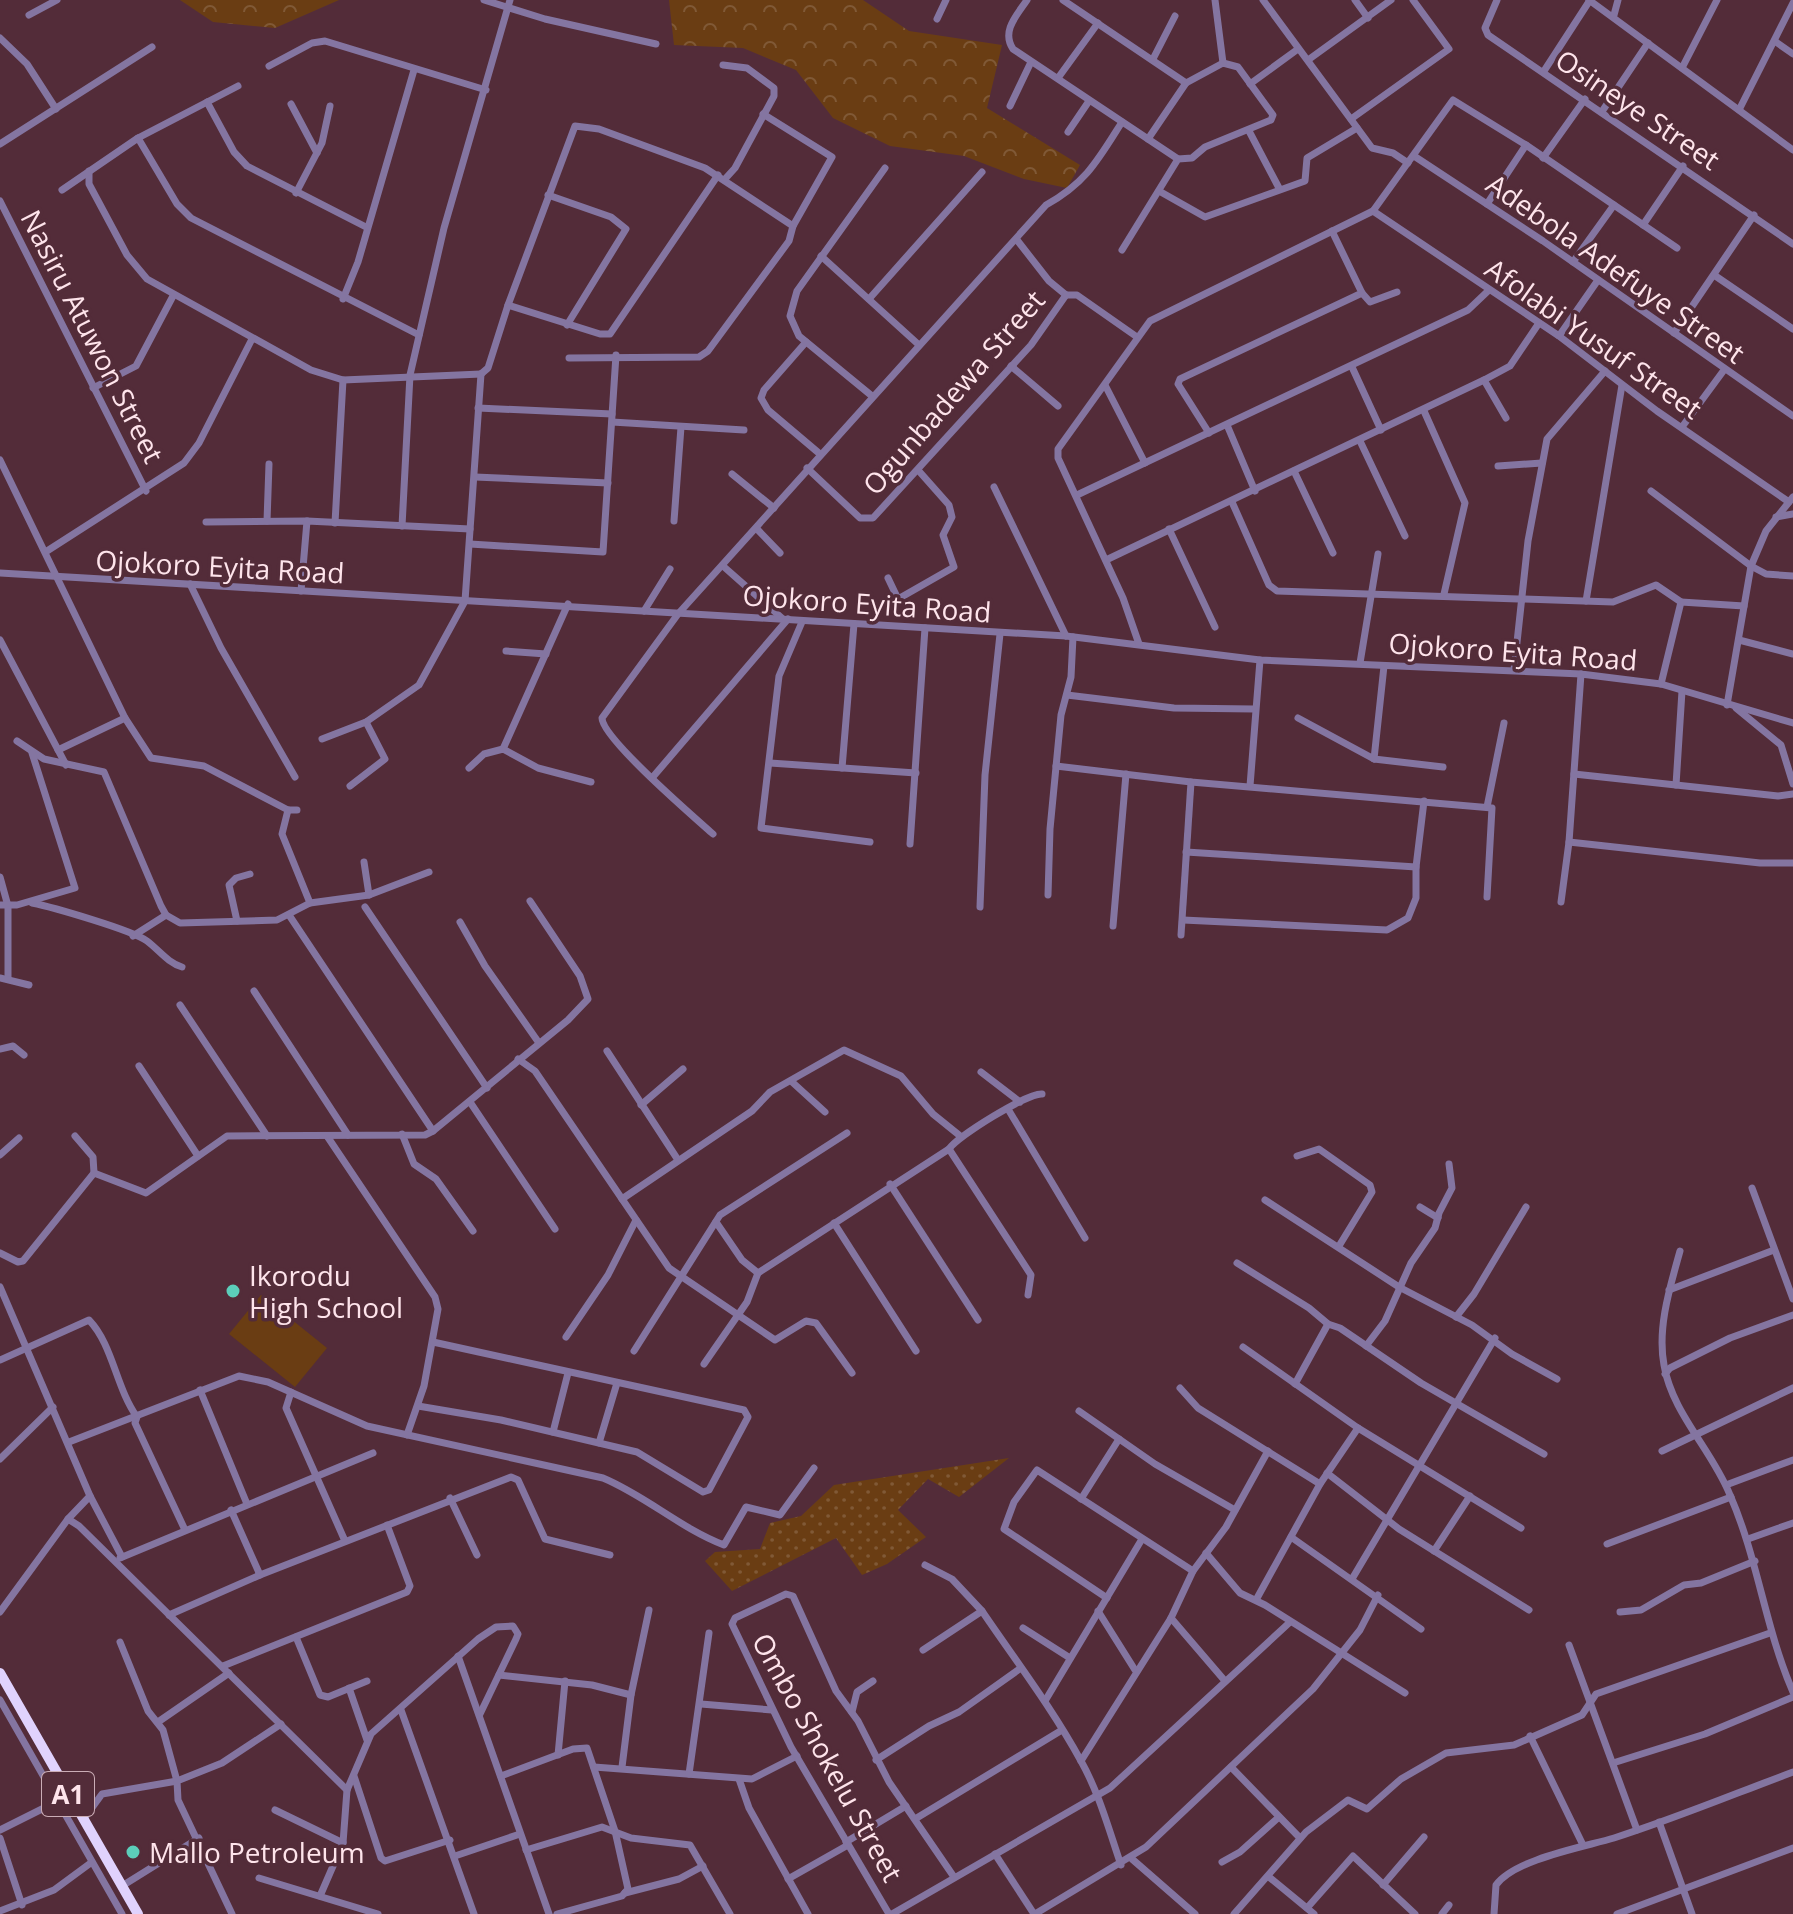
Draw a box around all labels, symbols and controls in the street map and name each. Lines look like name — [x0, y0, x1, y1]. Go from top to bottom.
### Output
street label: Osineye Street — [1548, 40, 1728, 178]
street label: Adebola Adefuye Street — [1479, 164, 1753, 372]
street label: Nasiru Atuwon Street — [13, 203, 173, 469]
street label: Afolabi Yusuf Street — [1478, 249, 1710, 427]
street label: Ogunbadewa Street — [854, 282, 1053, 502]
street label: Ojokoro Eyita Road — [95, 541, 345, 591]
street label: Ojokoro Eyita Road — [741, 575, 993, 631]
street label: Ojokoro Eyita Road — [1387, 623, 1639, 679]
place label: Ikorodu High School — [249, 1256, 403, 1326]
marker: Ikorodu High School — [224, 1282, 242, 1300]
street label: Ombo Shokelu Street — [744, 1626, 912, 1888]
road number: A1 — [42, 1772, 94, 1816]
place label: Mallo Petroleum — [149, 1833, 365, 1871]
marker: Mallo Petroleum — [124, 1843, 142, 1861]

